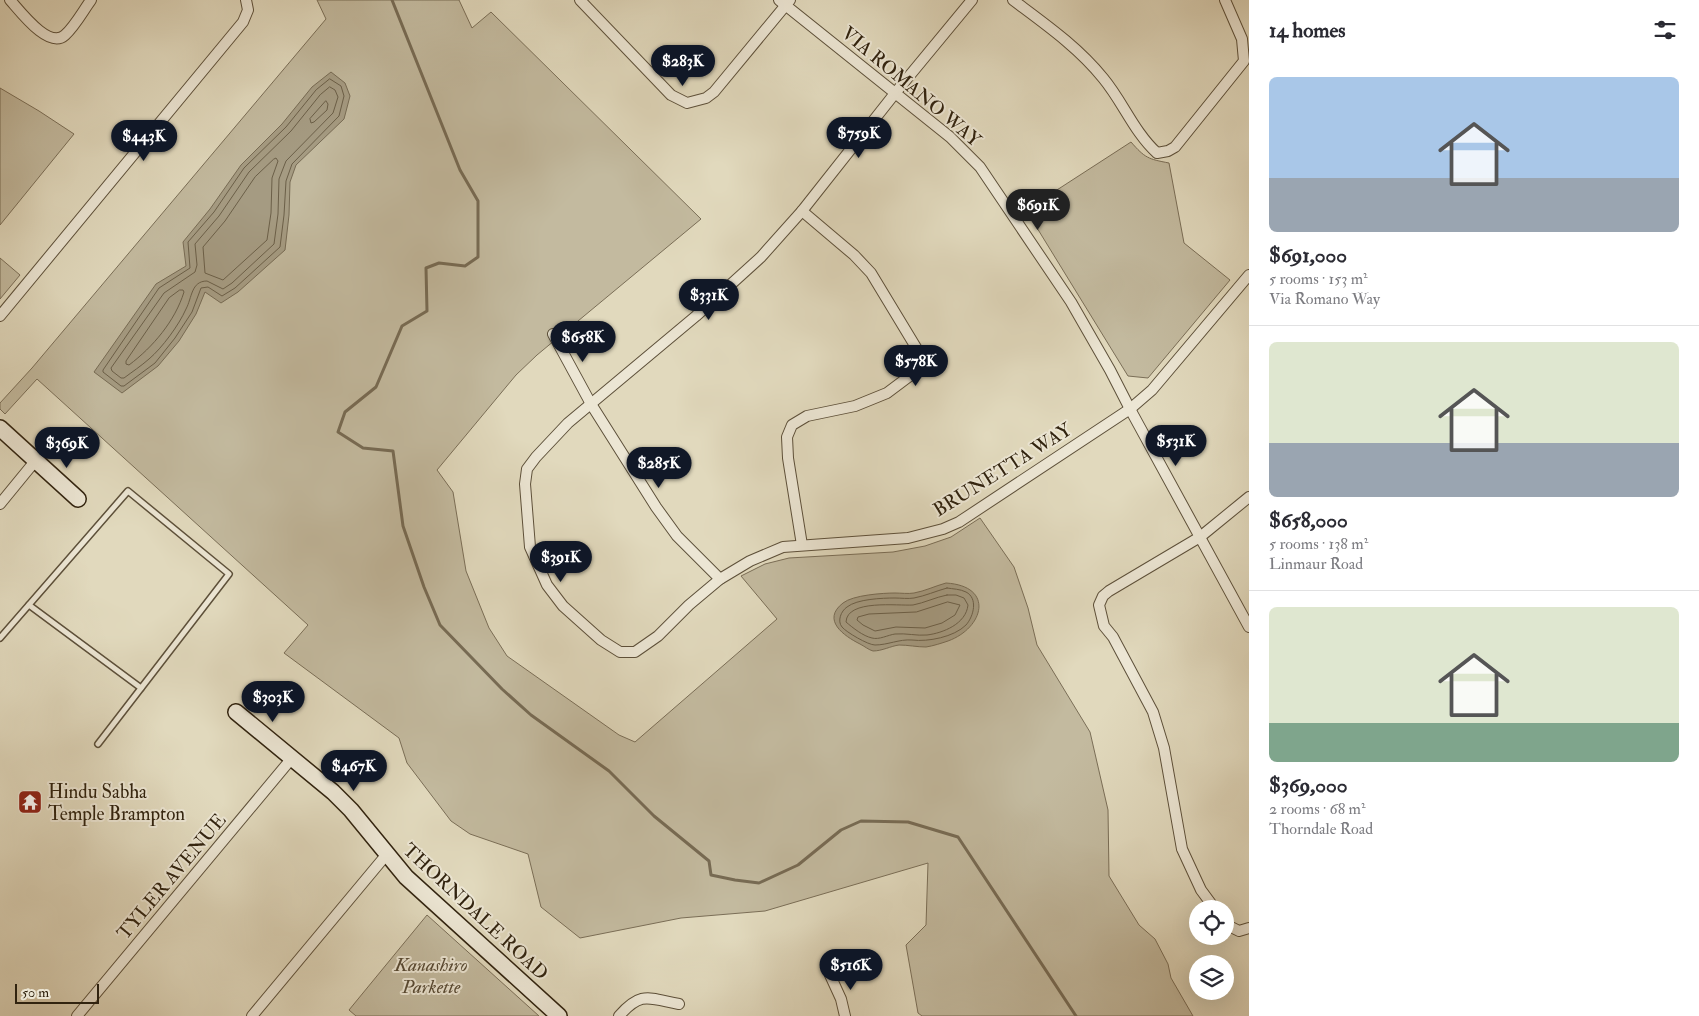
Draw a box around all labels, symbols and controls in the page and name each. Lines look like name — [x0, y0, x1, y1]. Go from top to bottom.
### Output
icon: filters — [1651, 16, 1679, 44]
text: 14 homes — [1269, 17, 1346, 44]
street label: VIA ROMANO WAY — [837, 21, 987, 153]
pin: $283K — [648, 44, 718, 87]
text: $283K — [662, 51, 704, 71]
icon: home — [1429, 109, 1519, 199]
pin: $759K — [824, 116, 894, 159]
pin: $443K — [109, 120, 179, 162]
text: $759K — [838, 123, 880, 143]
text: $443K — [122, 126, 166, 146]
pin: $691K — [1003, 188, 1073, 231]
text: $691K — [1017, 195, 1059, 215]
text: $691,000 — [1269, 242, 1347, 269]
text: 5 rooms · 153 m² — [1269, 269, 1368, 289]
pin: $331K — [674, 278, 744, 321]
text: $331K — [690, 285, 728, 305]
text: Via Romano Way — [1269, 289, 1380, 309]
pin: $658K — [548, 320, 618, 363]
text: $658K — [562, 327, 604, 347]
pin: $578K — [881, 344, 951, 387]
text: $578K — [895, 351, 937, 371]
icon: home — [1429, 375, 1519, 465]
street label: BRUNETTA WAY — [929, 417, 1077, 522]
pin: $531K — [1141, 424, 1211, 467]
pin: $369K — [32, 426, 102, 469]
text: $531K — [1156, 431, 1196, 451]
text: $369K — [46, 433, 88, 453]
pin: $285K — [624, 446, 694, 489]
text: $285K — [638, 453, 680, 473]
text: $658,000 — [1269, 507, 1348, 534]
text: 5 rooms · 138 m² — [1269, 534, 1368, 554]
pin: $391K — [526, 540, 596, 583]
text: $391K — [541, 547, 581, 567]
text: Linmaur Road — [1269, 554, 1363, 574]
icon: home — [1429, 640, 1519, 730]
pin: $303K — [238, 680, 308, 723]
text: $303K — [253, 687, 293, 707]
pin: $467K — [319, 750, 389, 792]
text: $467K — [332, 756, 376, 776]
text: $369,000 — [1269, 772, 1348, 799]
place label: Hindu Sabha Temple Brampton — [48, 780, 185, 827]
temple icon: Hindu Sabha Temple Brampton — [17, 789, 43, 815]
text: 2 rooms · 68 m² — [1269, 799, 1365, 819]
street label: TYLER AVENUE — [112, 808, 232, 945]
text: Thorndale Road — [1269, 819, 1373, 839]
street label: THORNDALE ROAD — [398, 838, 553, 985]
map controls — [1189, 900, 1234, 1000]
button: locate — [1189, 900, 1234, 945]
pin: $516K — [816, 948, 886, 991]
park label: Kanashiro Parkette — [393, 953, 468, 999]
text: $516K — [831, 955, 871, 975]
button: layers — [1189, 955, 1234, 1000]
scale bar — [15, 981, 99, 1004]
text: 50 m — [22, 984, 49, 1001]

